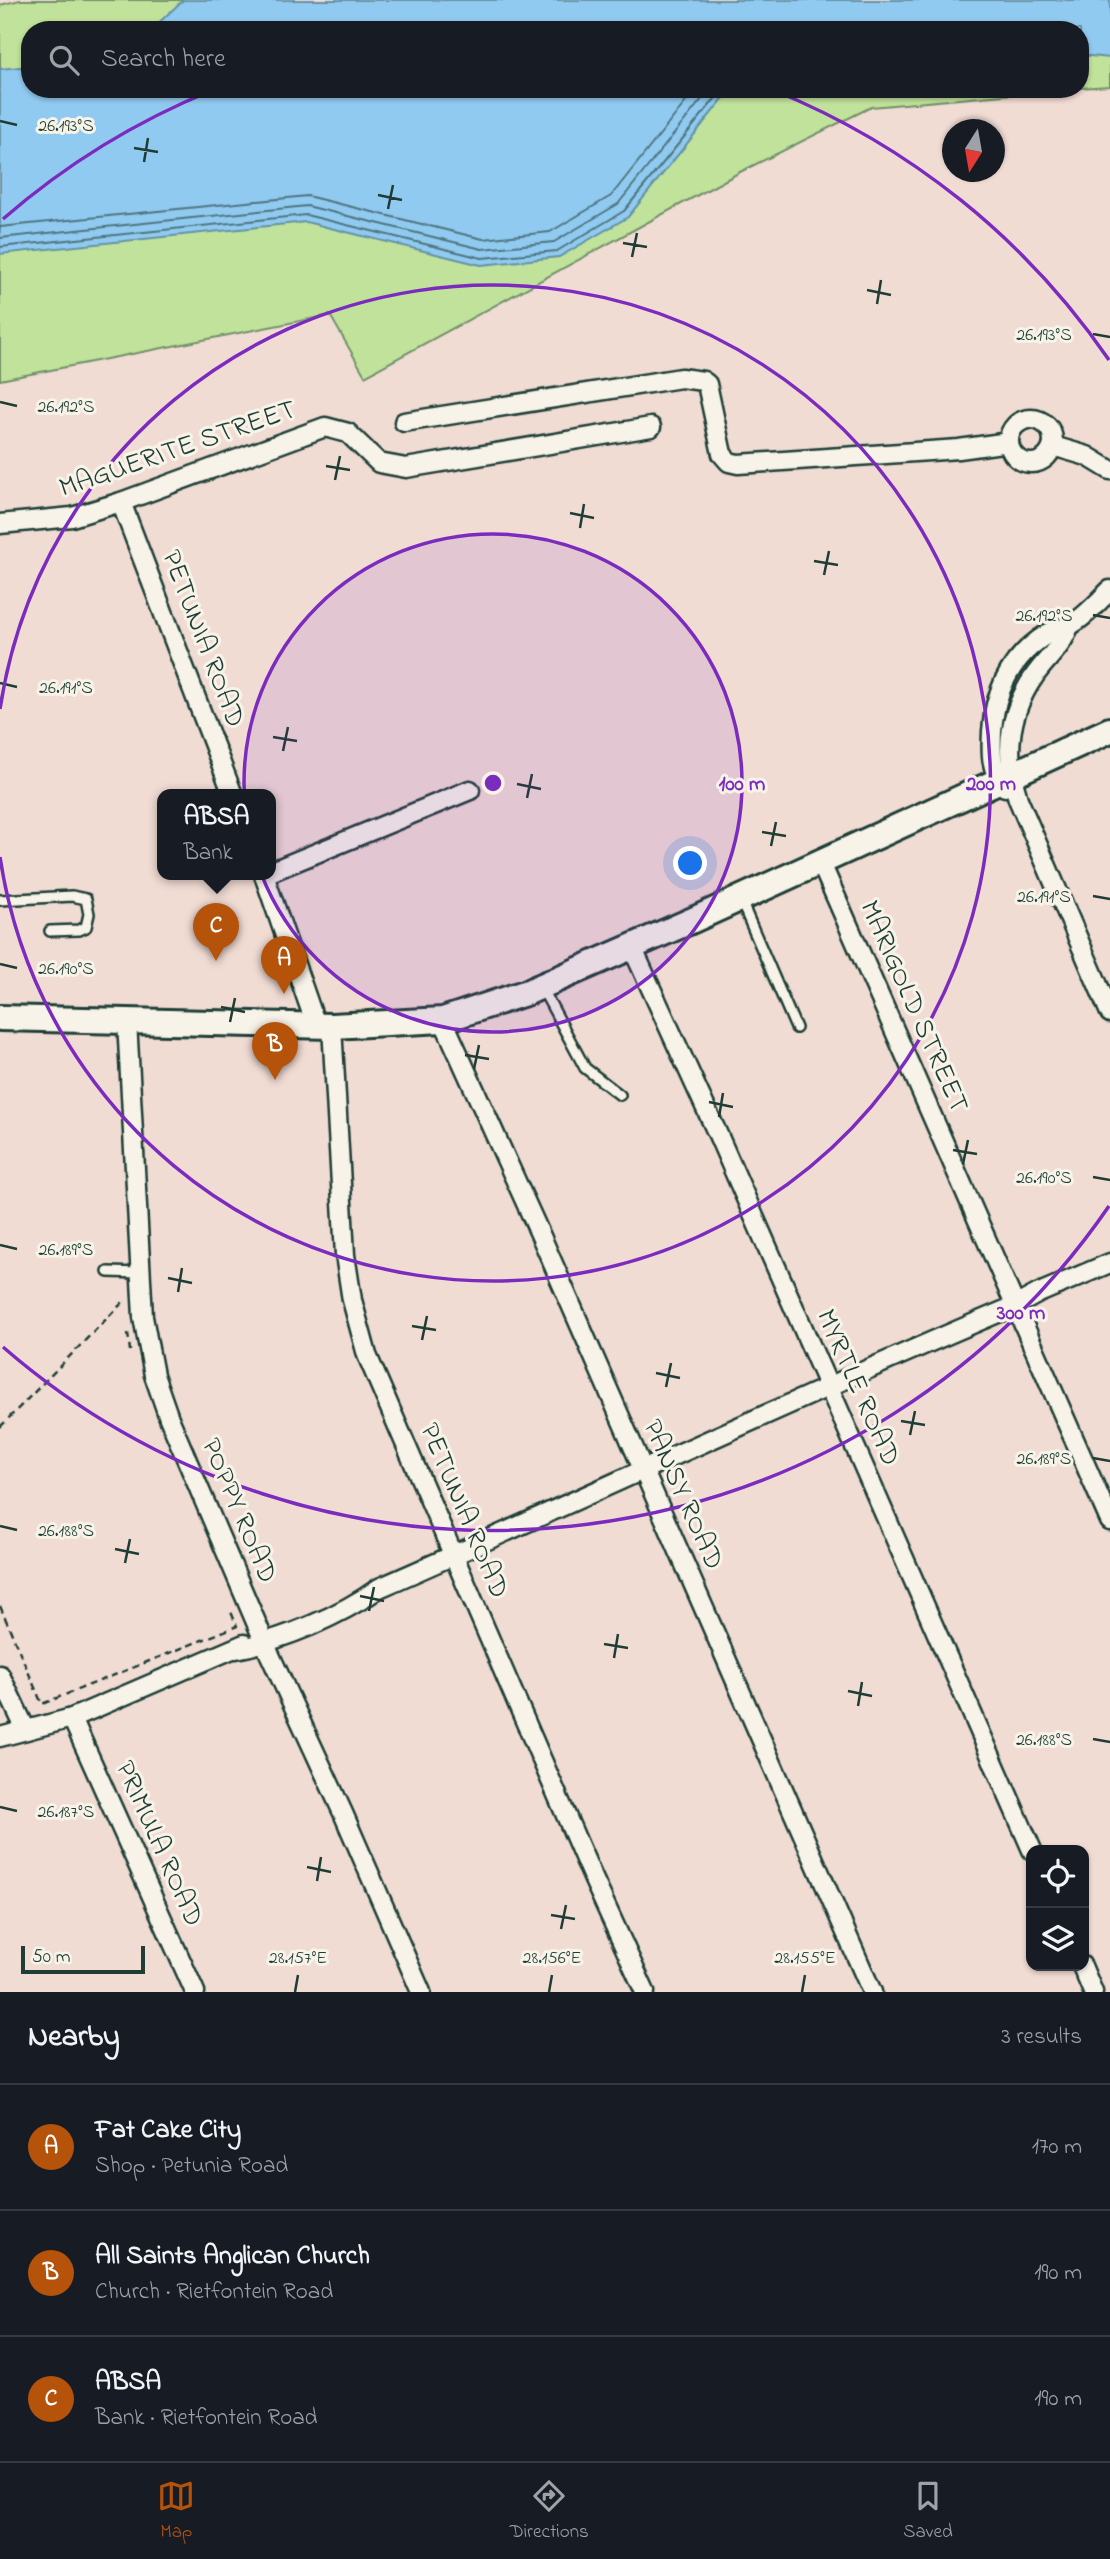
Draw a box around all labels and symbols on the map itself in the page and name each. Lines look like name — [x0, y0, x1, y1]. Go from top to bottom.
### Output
text: 26.193°S — [38, 114, 94, 140]
north arrow — [942, 119, 1005, 182]
text: 26.193°S — [1016, 323, 1072, 349]
street label: MAGUERITE STREET — [54, 390, 302, 510]
text: 26.192°S — [37, 395, 95, 421]
street label: PETUNIA ROAD — [149, 544, 255, 734]
text: 26.192°S — [1015, 604, 1073, 630]
text: 26.191°S — [39, 676, 93, 702]
text: 100 m — [719, 770, 765, 800]
text: 200 m — [965, 770, 1016, 800]
centre of rings — [481, 771, 505, 795]
your location — [673, 846, 707, 880]
text: 26.191°S — [1017, 885, 1071, 911]
street label: MARIGOLD STREET — [848, 894, 978, 1120]
pin: C — [193, 903, 239, 961]
pin: A — [261, 936, 307, 994]
text: 26.190°S — [38, 957, 94, 983]
pin: B — [252, 1022, 298, 1080]
text: 26.190°S — [1016, 1166, 1072, 1192]
text: 26.189°S — [39, 1238, 93, 1264]
text: 300 m — [996, 1299, 1045, 1329]
street label: MYRTLE ROAD — [804, 1303, 910, 1473]
street label: PANSY ROAD — [631, 1413, 733, 1577]
street label: PETUNIA ROAD — [408, 1417, 518, 1605]
street label: POPPY ROAD — [189, 1432, 287, 1590]
text: 26.189°S — [1017, 1447, 1071, 1473]
text: 26.188°S — [38, 1519, 94, 1545]
text: 26.188°S — [1016, 1728, 1072, 1754]
street label: PRIMULA ROAD — [103, 1754, 213, 1934]
text: 26.187°S — [38, 1800, 94, 1826]
scale bar — [21, 1943, 145, 1975]
text: 28.157°E — [269, 1946, 327, 1972]
text: 28.156°E — [522, 1946, 582, 1972]
text: 28.155°E — [774, 1946, 836, 1972]

